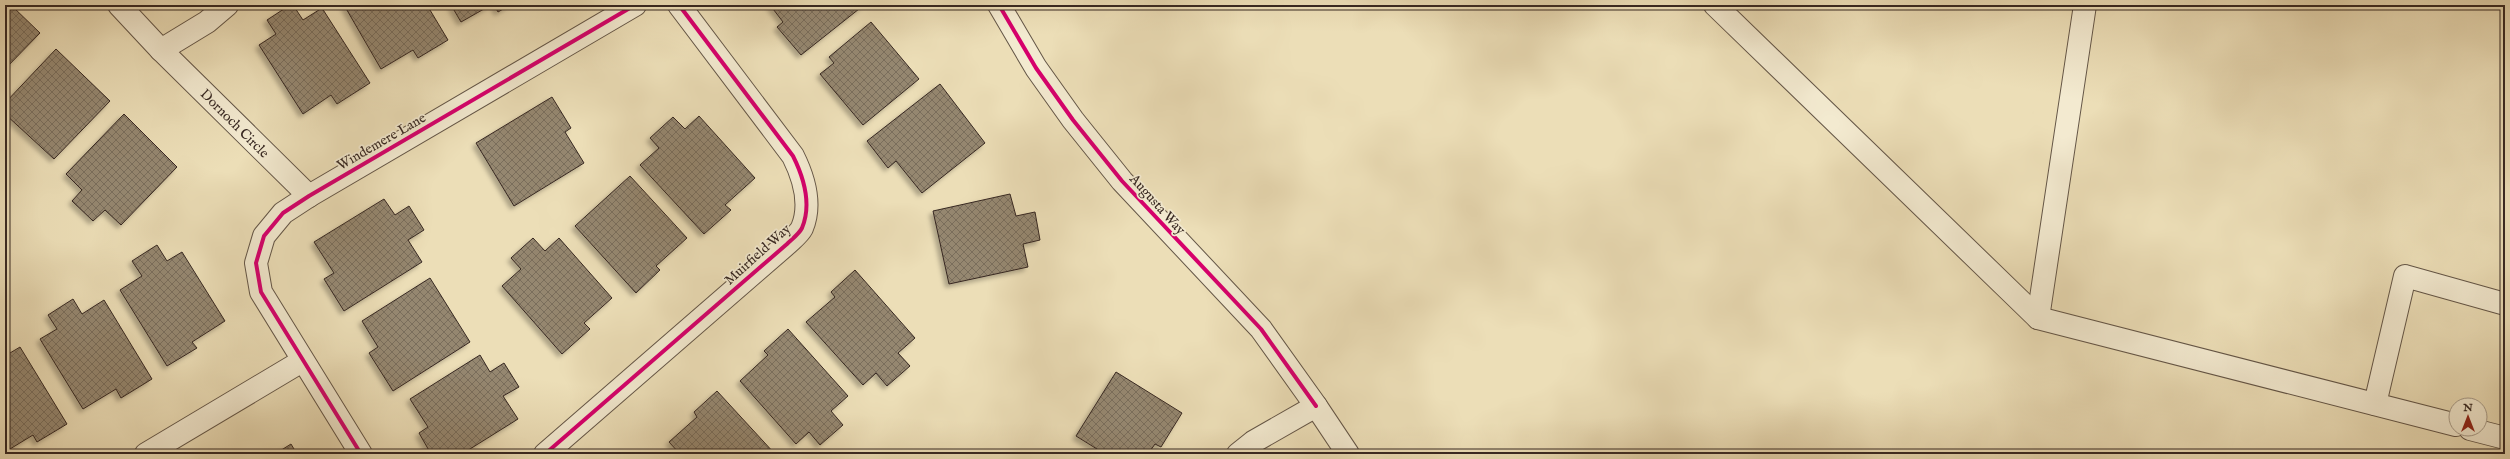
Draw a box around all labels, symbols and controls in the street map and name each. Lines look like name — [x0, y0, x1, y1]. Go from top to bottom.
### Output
street label: Dornoch Circle — [196, 85, 273, 162]
street label: Windemere Lane — [334, 109, 430, 175]
street label: Augusta Way — [1125, 170, 1189, 239]
street label: Muirfield Way — [721, 220, 795, 289]
north arrow — [2448, 397, 2488, 437]
text: N — [2462, 401, 2473, 415]

